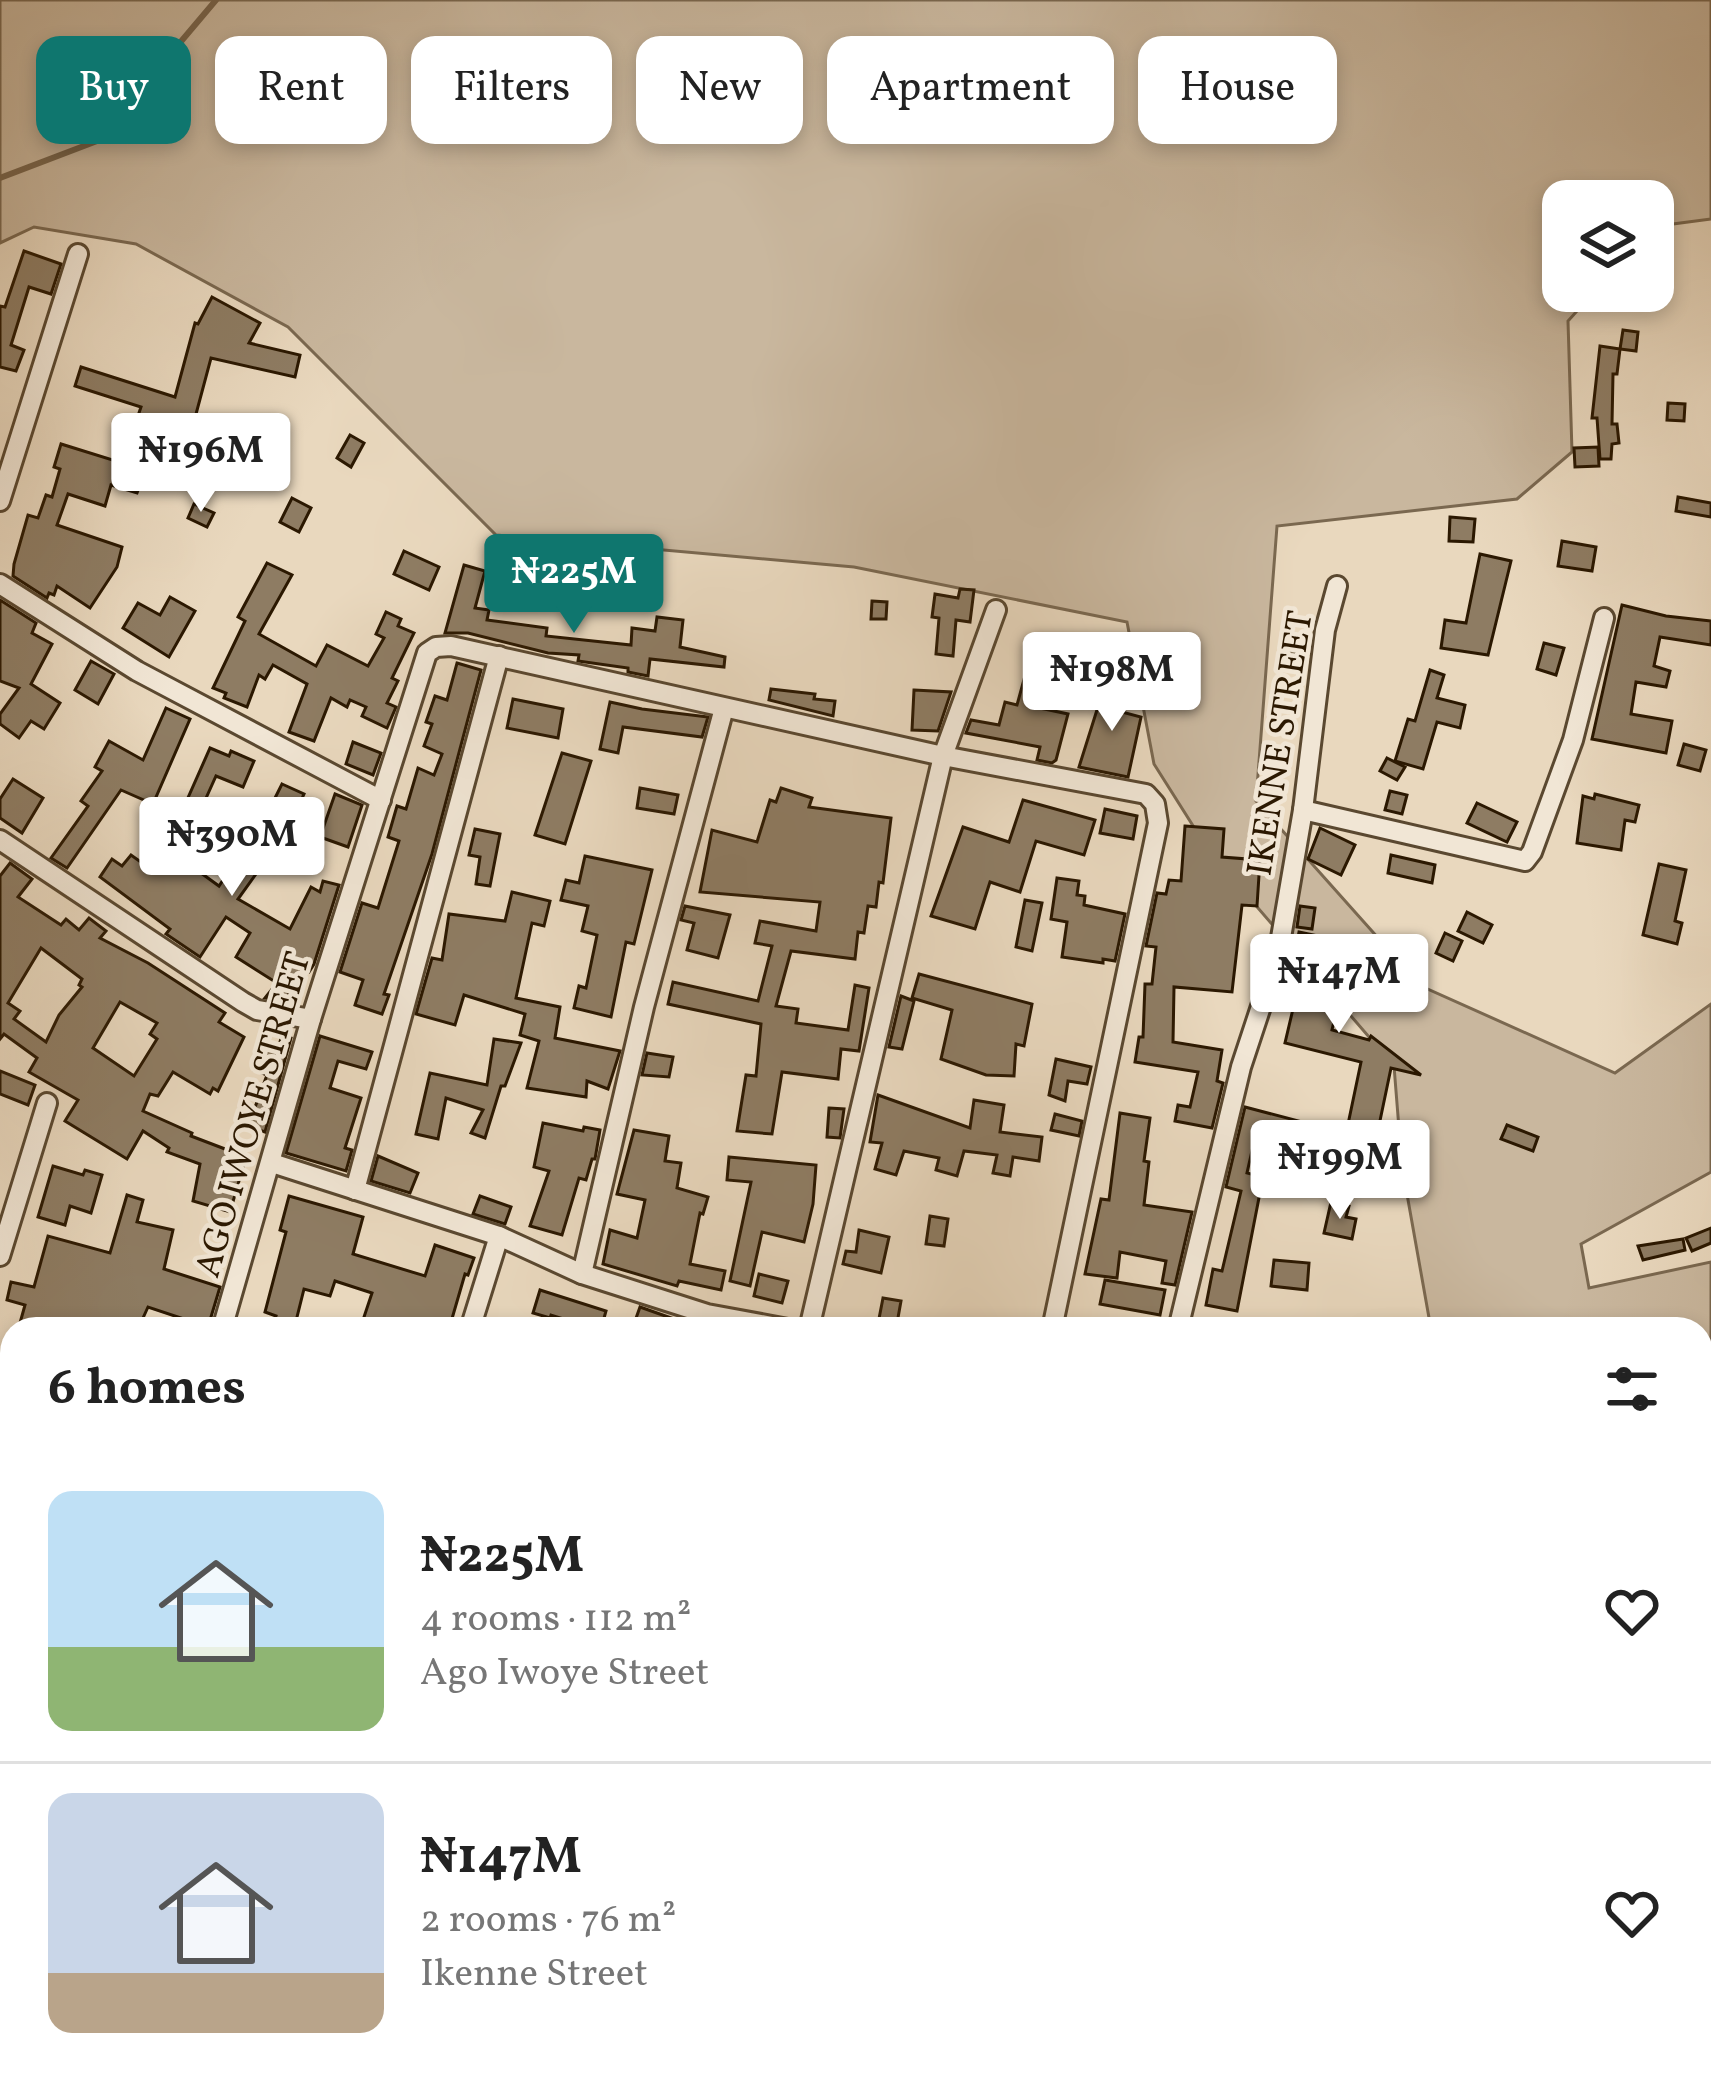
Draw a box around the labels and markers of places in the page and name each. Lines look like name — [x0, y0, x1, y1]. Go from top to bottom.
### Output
pin: ₦196M — [117, 413, 285, 515]
pin: ₦225M — [490, 534, 658, 636]
pin: ₦198M — [1028, 632, 1196, 734]
pin: ₦390M — [148, 797, 316, 899]
pin: ₦147M — [1255, 934, 1423, 1036]
pin: ₦199M — [1256, 1120, 1424, 1222]

